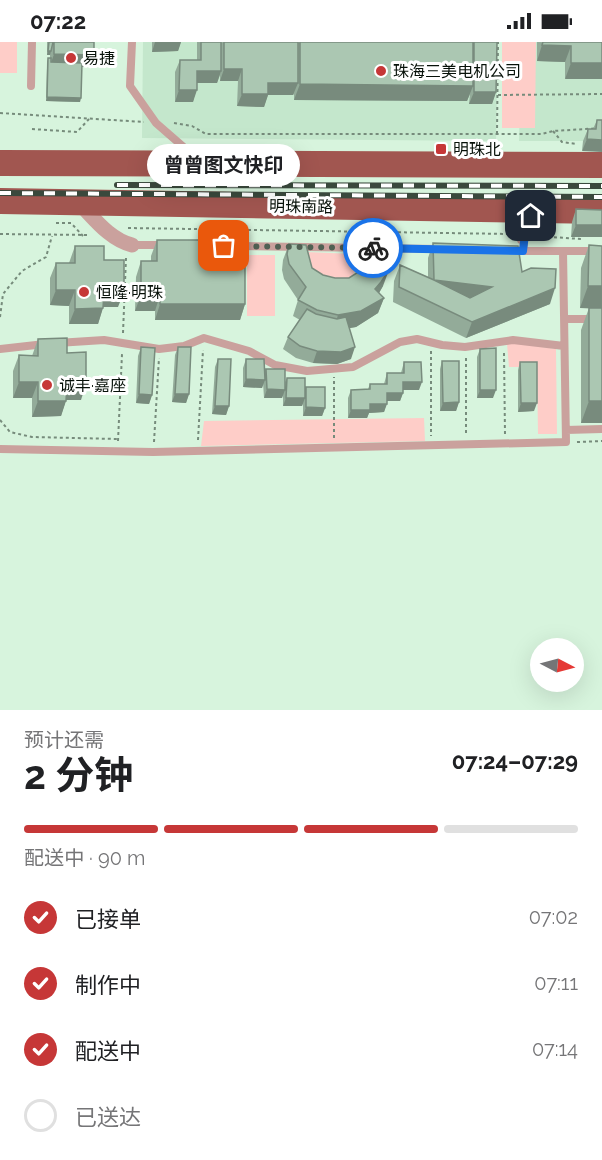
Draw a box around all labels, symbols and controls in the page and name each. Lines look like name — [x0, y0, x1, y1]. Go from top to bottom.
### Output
text: 07:22 — [30, 8, 86, 34]
place label: 易捷 — [83, 49, 115, 68]
marker: 易捷 — [64, 51, 78, 65]
place label: 珠海三美电机公司 — [393, 62, 521, 81]
marker: 珠海三美电机公司 — [374, 64, 388, 78]
place label: 明珠北 — [453, 140, 501, 159]
marker: 明珠北 — [434, 142, 448, 156]
callout: 曾曾图文快印 — [148, 144, 300, 186]
text: 曾曾图文快印 — [164, 153, 284, 177]
pin — [505, 190, 556, 241]
street label: 明珠南路 — [269, 196, 333, 217]
icon: home — [514, 199, 547, 232]
courier — [343, 218, 403, 278]
pin — [198, 220, 249, 271]
icon: bag — [207, 229, 240, 262]
icon: bike — [357, 232, 390, 265]
place label: 恒隆·明珠 — [96, 283, 163, 302]
marker: 恒隆·明珠 — [77, 285, 91, 299]
place label: 诚丰·嘉座 — [59, 376, 126, 395]
marker: 诚丰·嘉座 — [40, 378, 54, 392]
north arrow — [530, 638, 584, 692]
map controls — [530, 638, 584, 692]
text: 预计还需 — [24, 728, 104, 752]
text: 07:24–07:29 — [452, 748, 578, 774]
text: 2 分钟 — [24, 752, 133, 798]
text: 配送中 · 90 m — [24, 846, 145, 870]
icon: check — [24, 901, 57, 934]
text: 07:02 — [529, 905, 578, 929]
text: 已接单 — [75, 906, 141, 932]
icon: check — [24, 967, 57, 1000]
text: 07:11 — [534, 971, 578, 995]
text: 制作中 — [75, 972, 141, 998]
icon: check — [24, 1033, 57, 1066]
text: 07:14 — [532, 1037, 578, 1061]
text: 配送中 — [75, 1038, 141, 1064]
text: 已送达 — [75, 1104, 141, 1130]

